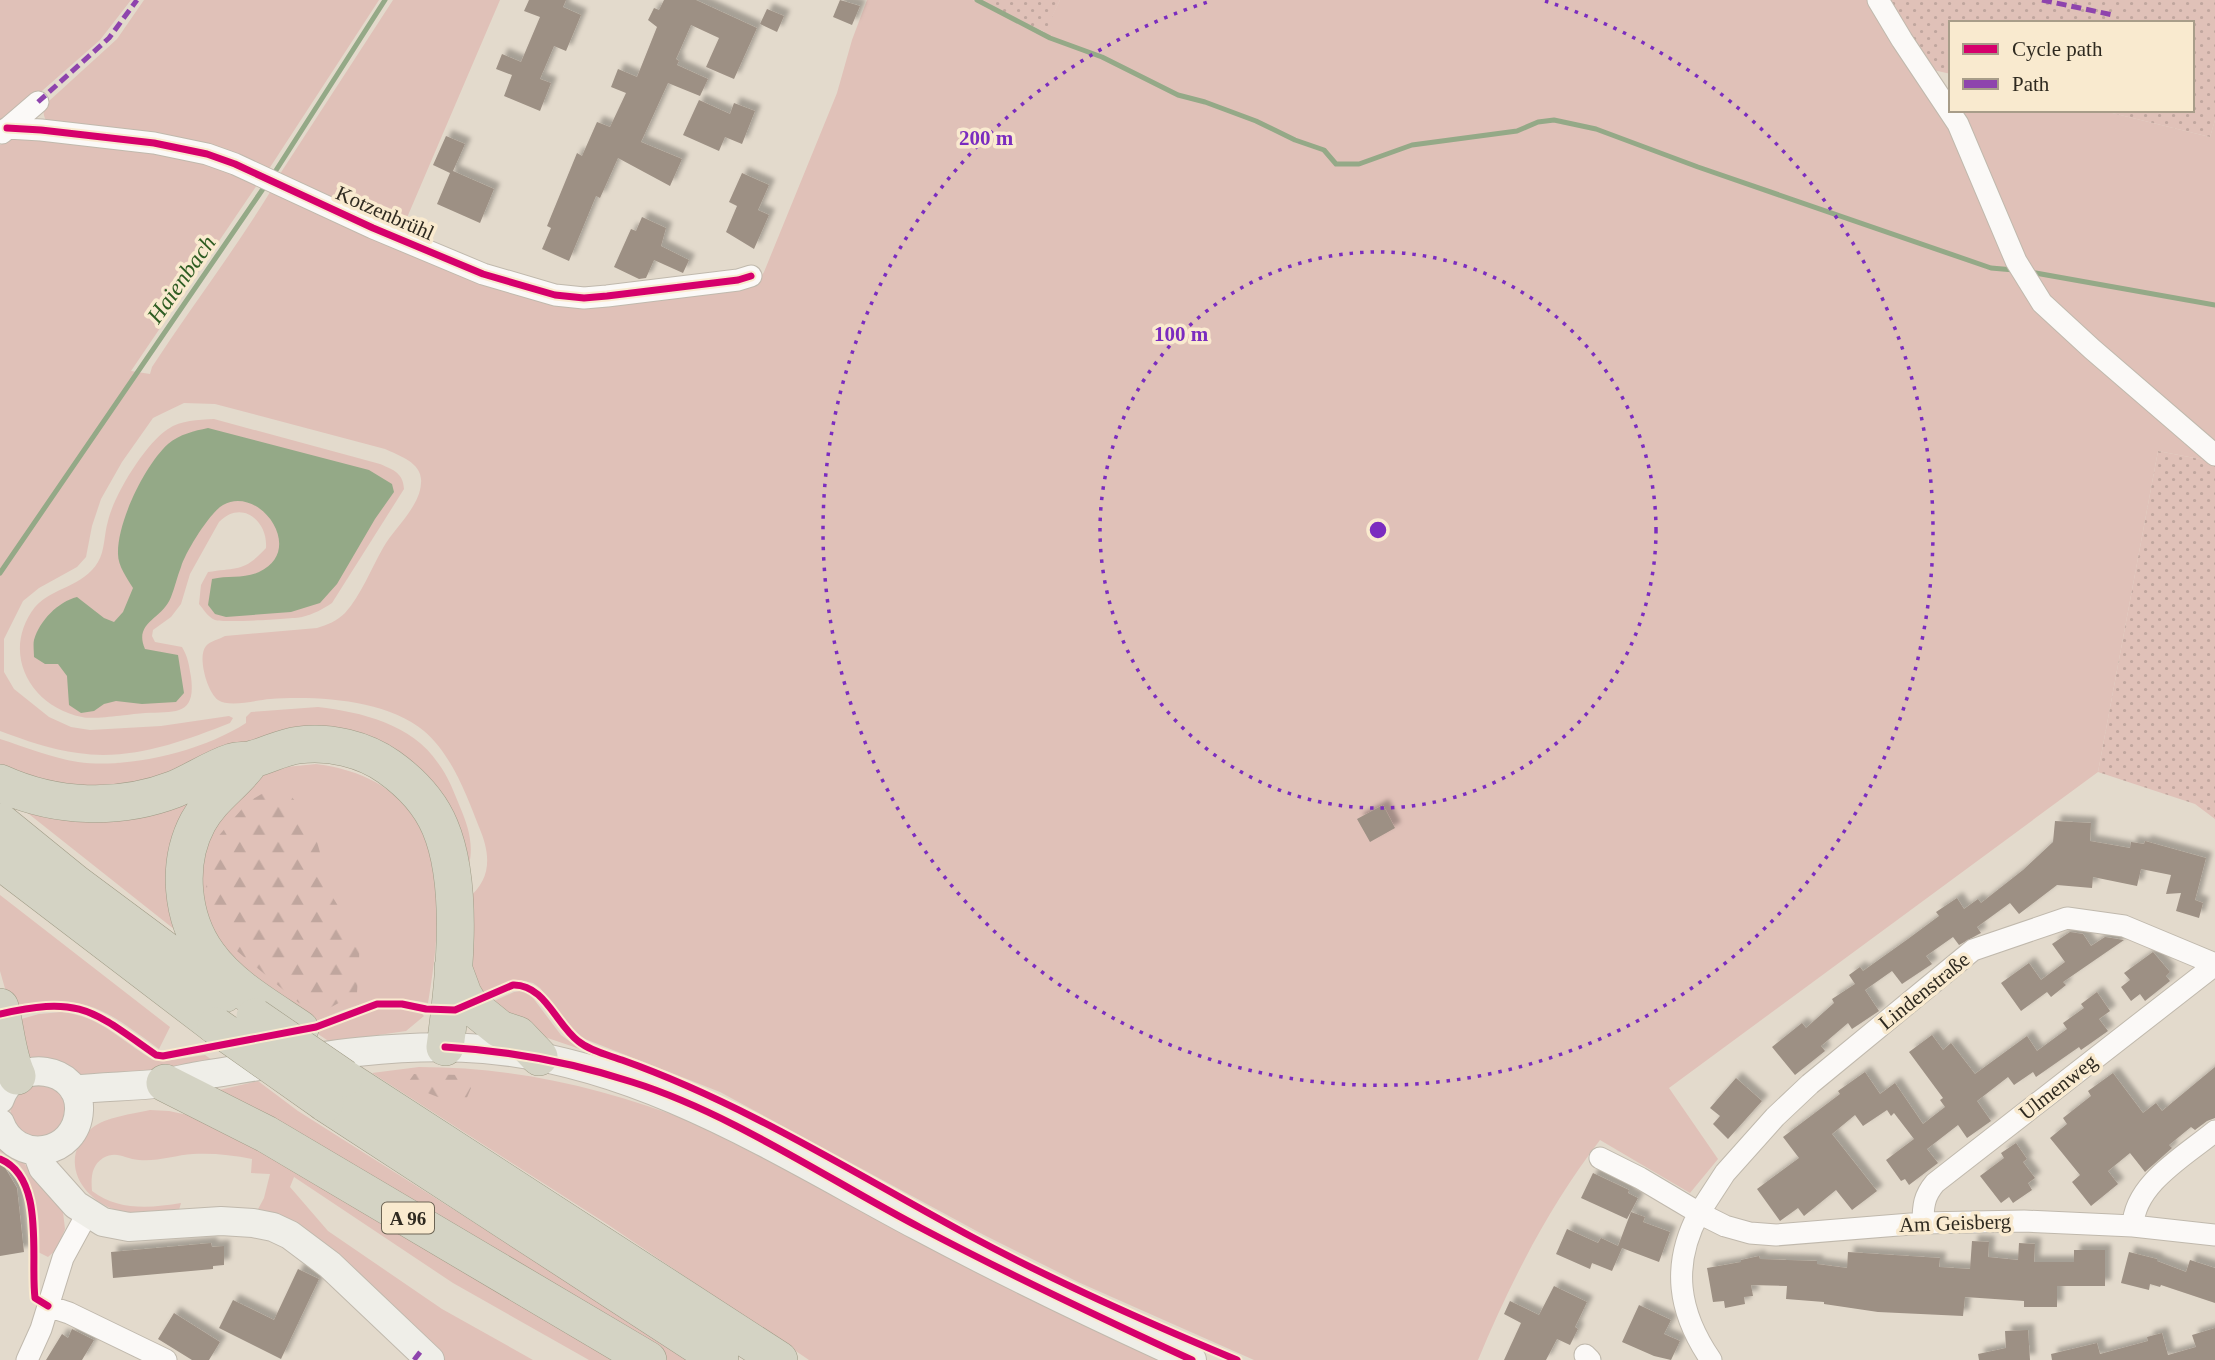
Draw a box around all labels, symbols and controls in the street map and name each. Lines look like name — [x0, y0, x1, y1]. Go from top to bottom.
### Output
legend — [1949, 21, 2194, 112]
text: Cycle path — [2012, 37, 2103, 61]
text: Path — [2012, 72, 2050, 96]
text: 200 m — [959, 126, 1014, 150]
street label: Kotzenbrühl — [332, 181, 438, 245]
water label: Haienbach — [142, 231, 221, 329]
text: 100 m — [1154, 322, 1209, 346]
centre of rings — [1366, 518, 1390, 542]
street label: Lindenstraße — [1874, 947, 1974, 1035]
street label: Ulmenweg — [2014, 1049, 2102, 1125]
road number: A 96 — [382, 1202, 434, 1234]
street label: Am Geisberg — [1899, 1209, 2012, 1237]

